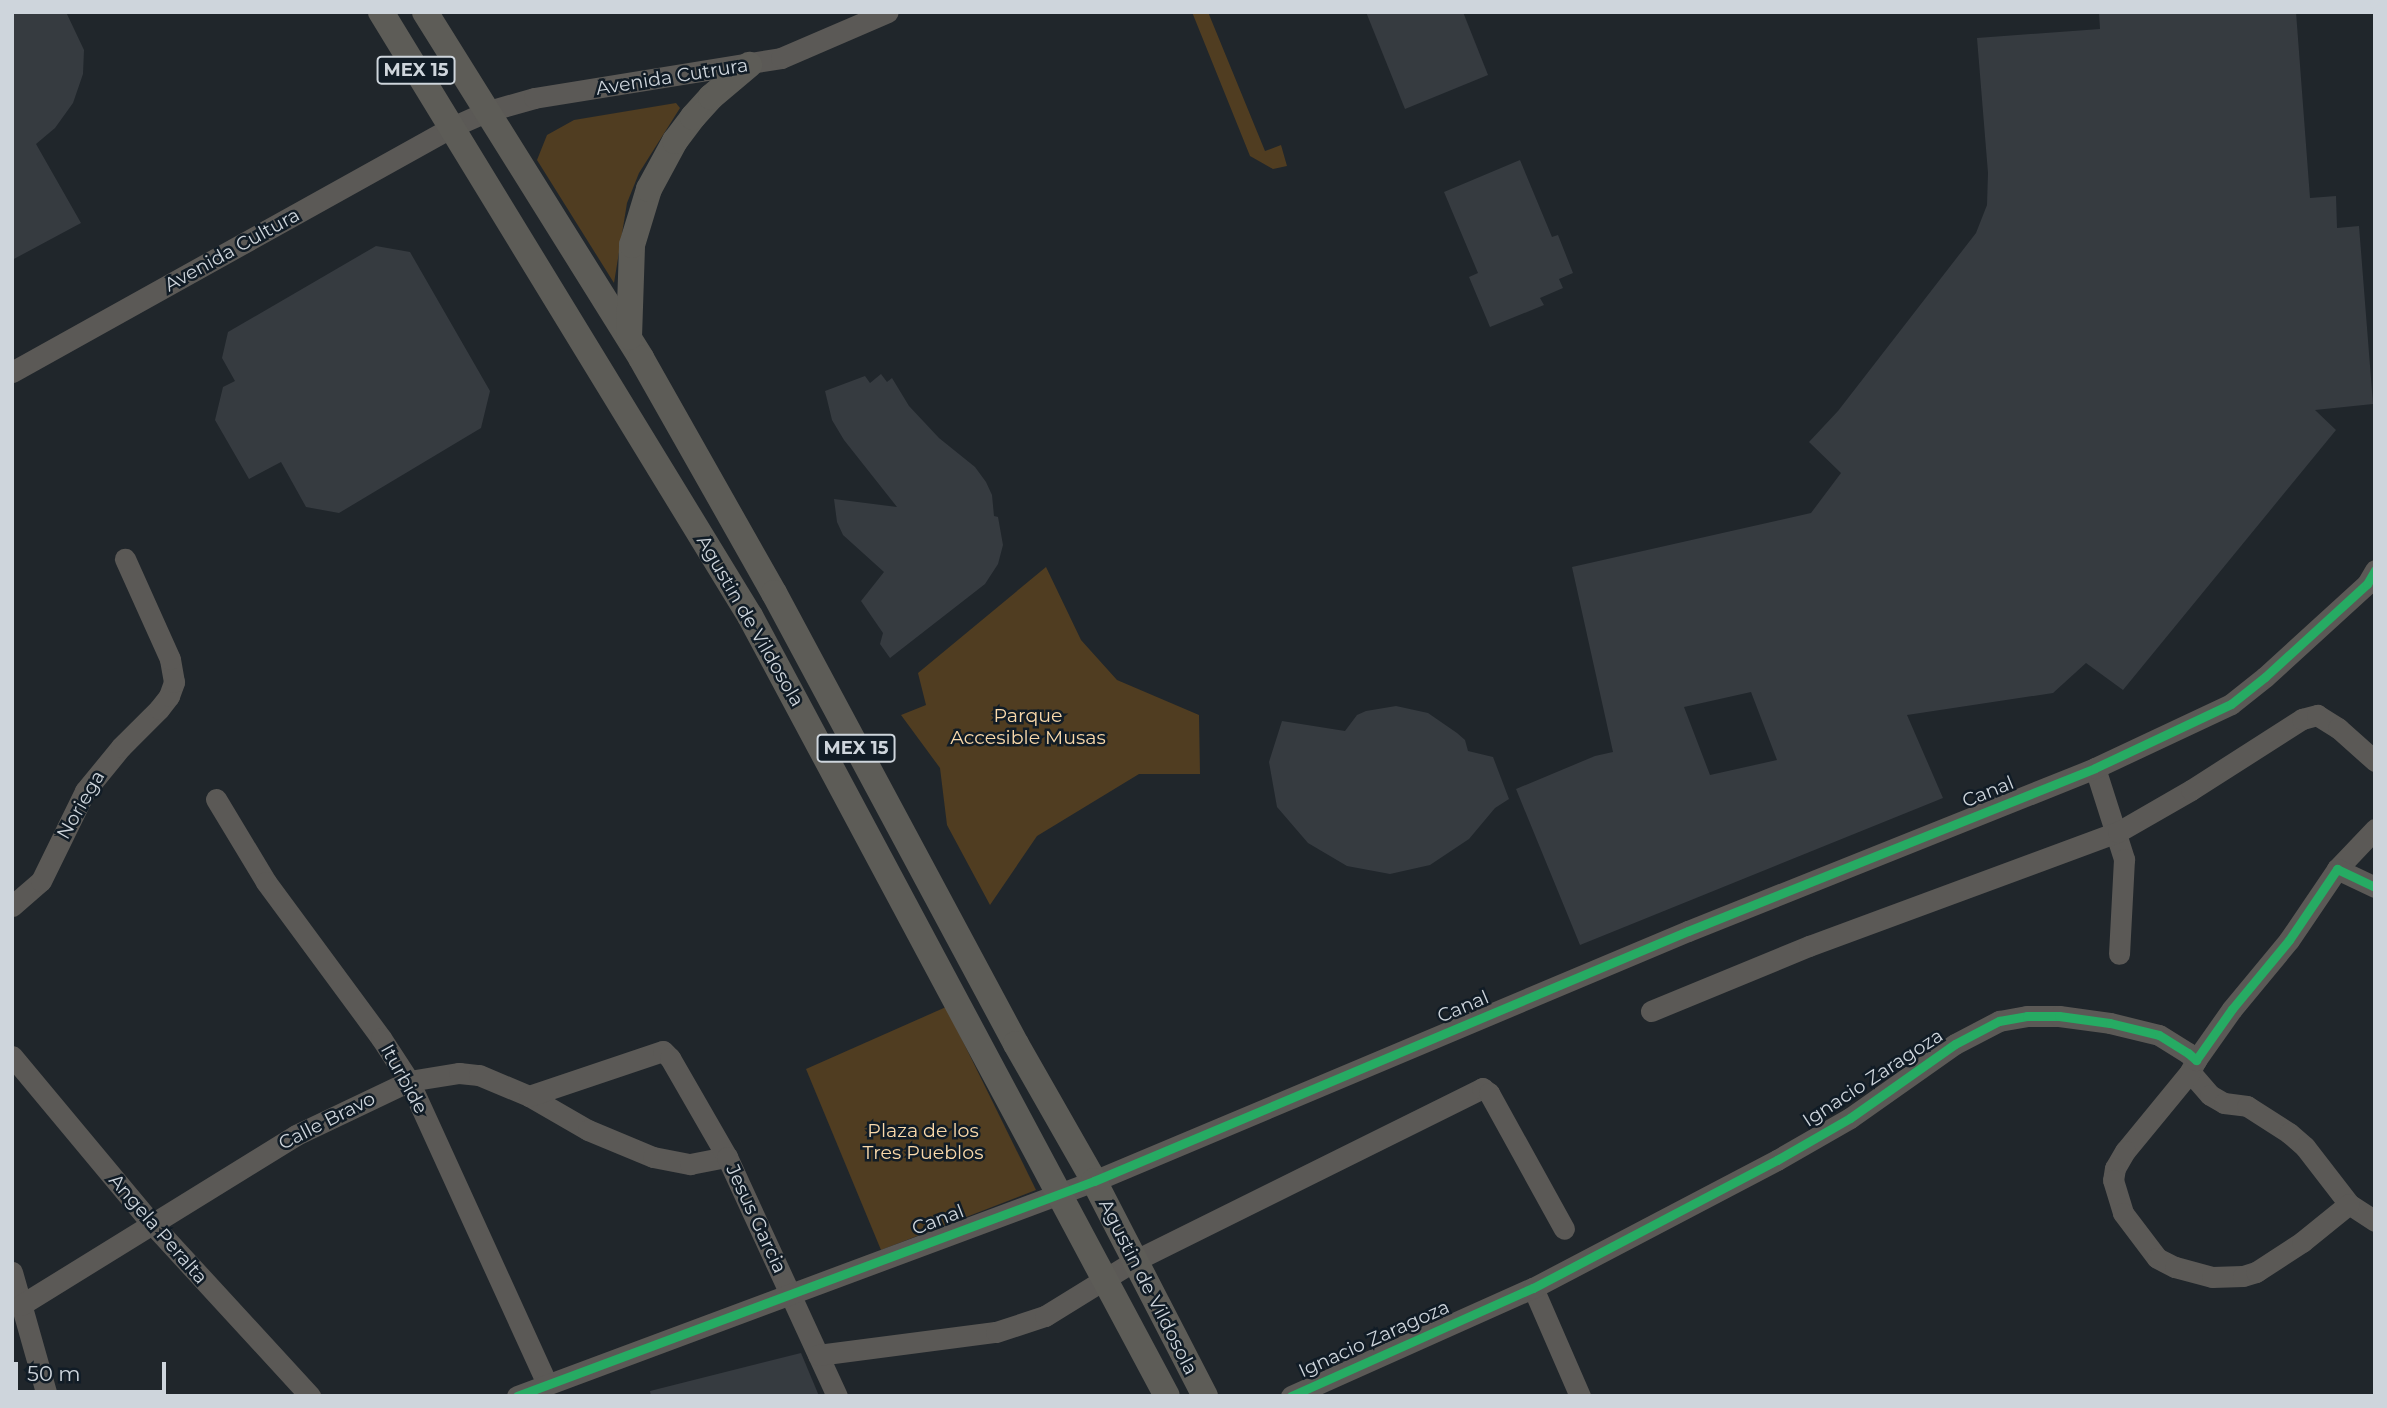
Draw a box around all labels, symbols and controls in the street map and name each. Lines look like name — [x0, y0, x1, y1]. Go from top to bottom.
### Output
street label: Avenida Cutrura — [594, 54, 750, 100]
road number: MEX 15 — [376, 56, 456, 84]
street label: Avenida Cultura — [160, 203, 304, 297]
street label: Agustin de Vildosola — [692, 531, 808, 711]
park label: Parque Accesible Musas — [950, 705, 1106, 749]
road number: MEX 15 — [816, 734, 896, 762]
street label: Noriega — [52, 767, 110, 843]
street label: Canal — [1959, 771, 2017, 813]
street label: Canal — [1434, 986, 1492, 1028]
street label: Ignacio Zaragoza — [1799, 1024, 1947, 1132]
street label: Iturbide — [376, 1040, 432, 1118]
street label: Calle Bravo — [275, 1087, 379, 1155]
park label: Plaza de los Tres Pueblos — [863, 1120, 983, 1164]
street label: Jesus Garcia — [721, 1161, 791, 1277]
street label: Angela Peralta — [104, 1169, 212, 1289]
street label: Agustin de Vildosola — [1094, 1195, 1202, 1379]
street label: Canal — [909, 1200, 967, 1240]
street label: Ignacio Zaragoza — [1295, 1296, 1453, 1382]
scale bar — [18, 1348, 170, 1392]
text: 50 m — [27, 1361, 81, 1386]

